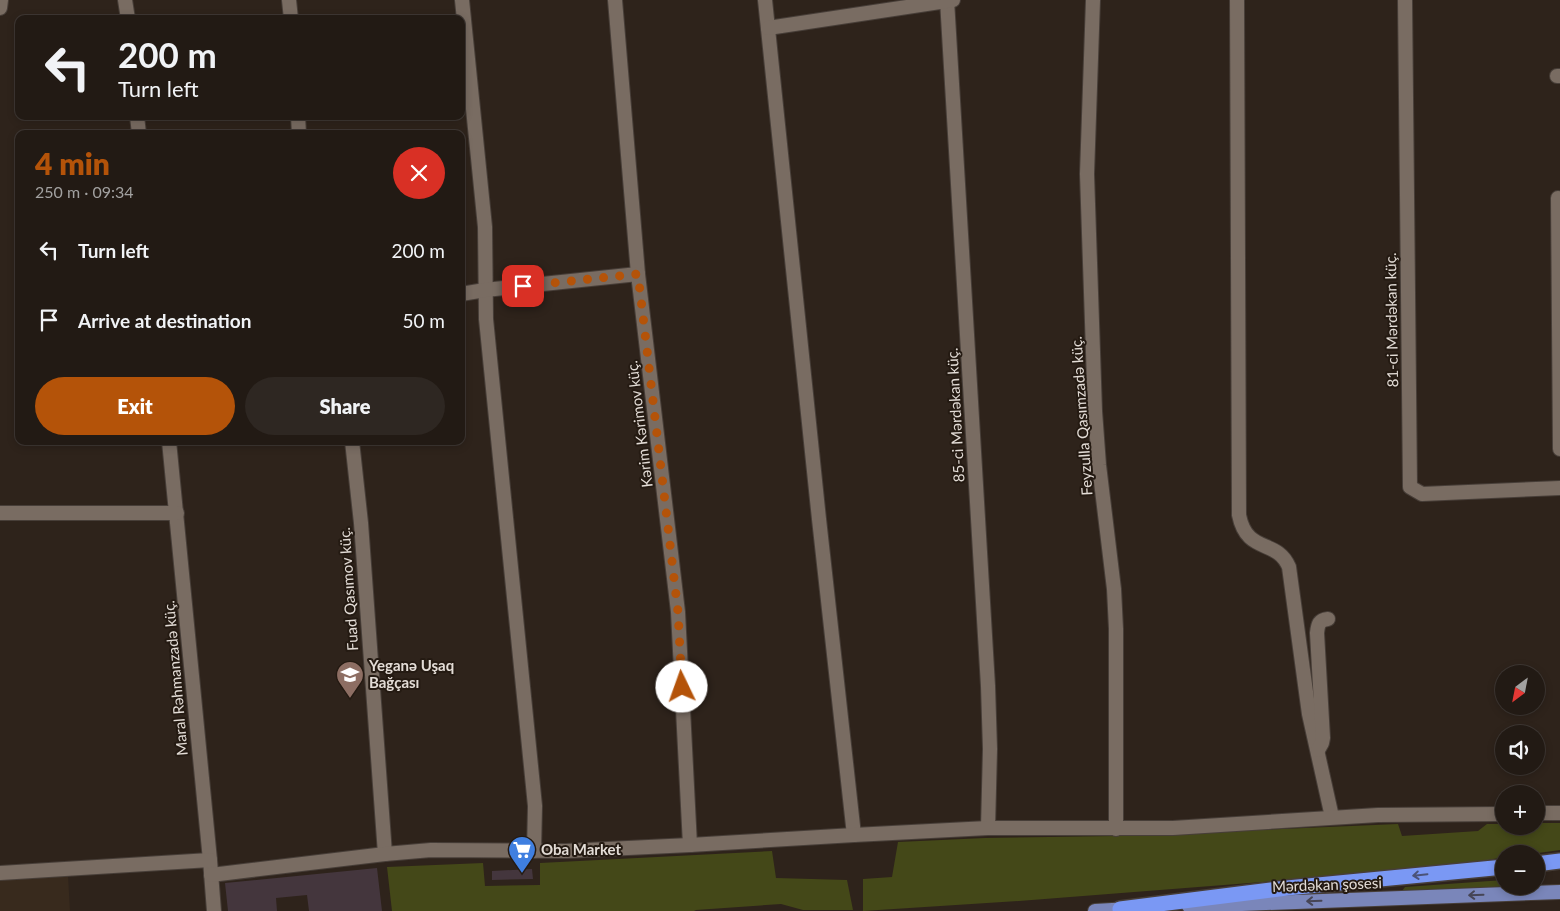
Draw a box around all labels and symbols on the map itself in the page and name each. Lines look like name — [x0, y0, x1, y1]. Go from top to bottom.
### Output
street label: 81-ci Mərdəkan küç. — [1381, 253, 1401, 388]
pin — [502, 265, 544, 307]
street label: Feyzulla Qasımzadə küç. — [1066, 336, 1096, 496]
street label: 85-ci Mərdəkan küç. — [942, 347, 968, 483]
street label: Kərim Kərimov küç. — [622, 360, 656, 489]
street label: Fuad Qasımov küç. — [335, 527, 361, 651]
street label: Maral Rəhmanzadə küç. — [159, 600, 191, 757]
place label: Yeganə Uşaq Bağçası — [368, 656, 454, 691]
school or university icon: Yeganə Uşaq Bağçası — [335, 660, 365, 699]
position arrow — [655, 660, 707, 712]
north arrow — [1495, 665, 1545, 715]
supermarket icon: Oba Market — [507, 835, 537, 874]
place label: Oba Market — [541, 840, 622, 858]
one-way arrow — [1413, 870, 1429, 880]
street label: Mərdəkan şosesi — [1272, 873, 1382, 895]
one-way arrow — [1469, 890, 1485, 900]
one-way arrow — [1306, 897, 1322, 906]

